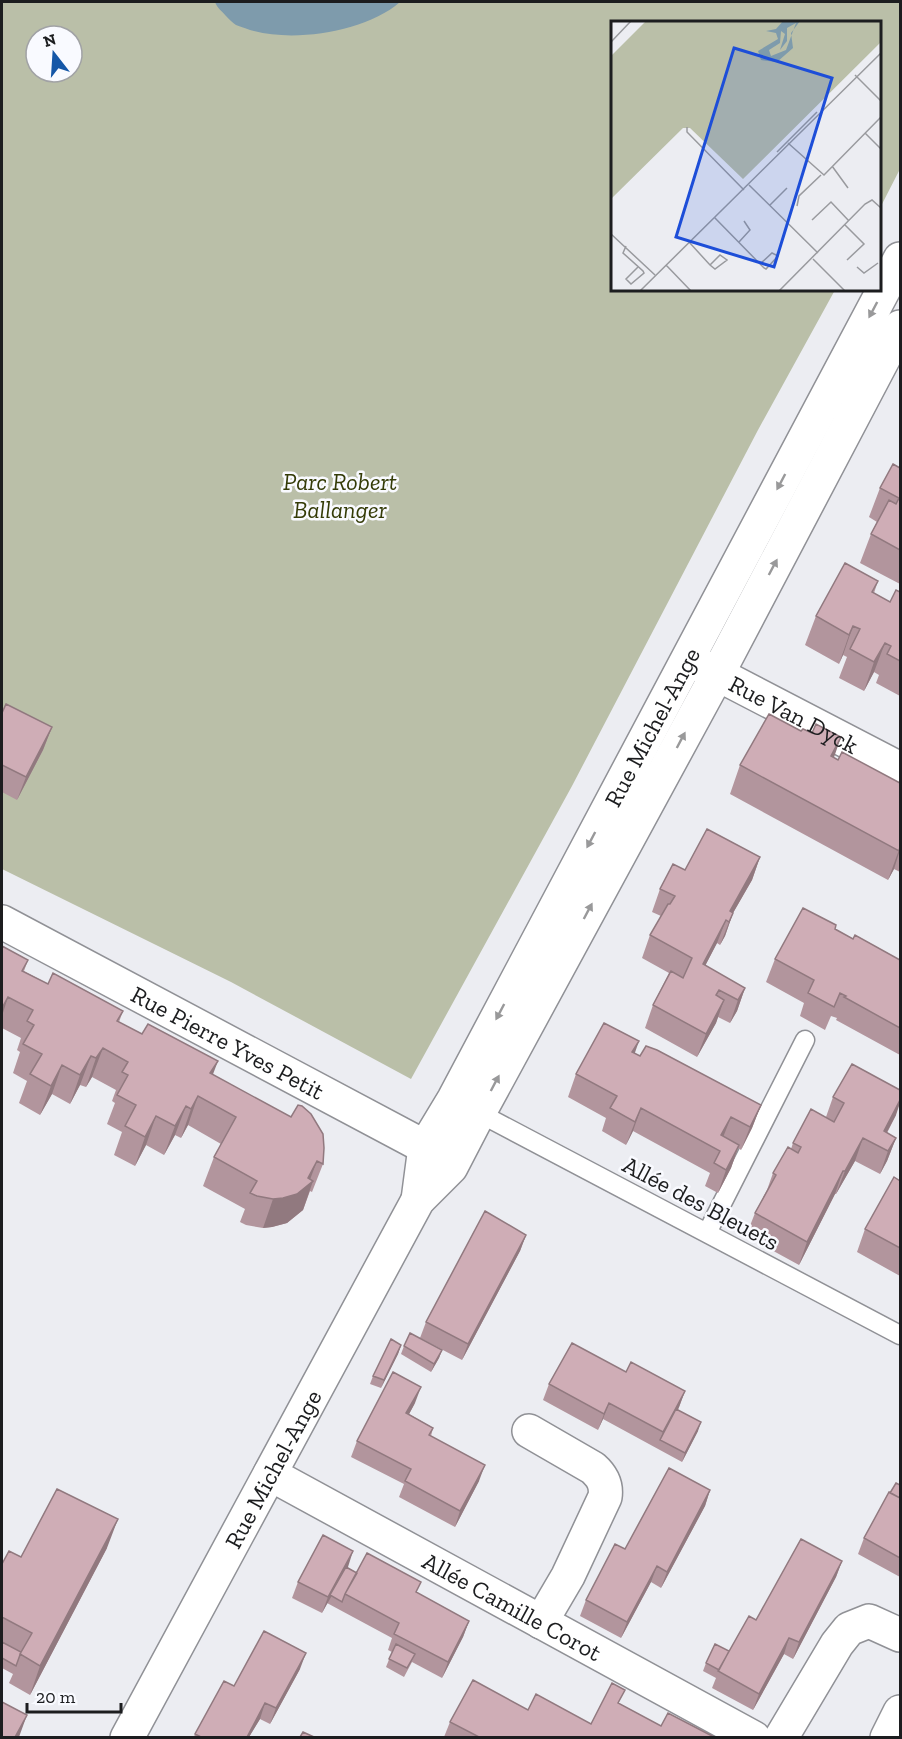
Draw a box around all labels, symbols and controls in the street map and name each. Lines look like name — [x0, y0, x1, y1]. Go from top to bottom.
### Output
inset map — [611, 21, 881, 291]
north arrow — [24, 24, 84, 84]
text: N — [41, 29, 58, 51]
one-way arrow — [868, 302, 878, 319]
park label: Parc Robert Ballanger — [283, 467, 397, 524]
one-way arrow — [776, 474, 786, 491]
one-way arrow — [768, 559, 778, 576]
street label: Rue Michel-Ange — [598, 642, 706, 811]
street label: Rue Van Dyck — [724, 668, 864, 760]
one-way arrow — [676, 731, 686, 748]
one-way arrow — [586, 832, 596, 849]
one-way arrow — [583, 902, 593, 919]
street label: Rue Pierre Yves Petit — [127, 979, 330, 1105]
one-way arrow — [495, 1004, 505, 1021]
one-way arrow — [490, 1074, 500, 1091]
street label: Allée des Bleuets — [618, 1150, 784, 1256]
street label: Rue Michel-Ange — [218, 1384, 327, 1553]
street label: Allée Camille Corot — [418, 1546, 607, 1667]
scale bar — [27, 1676, 122, 1714]
text: 20 m — [36, 1686, 76, 1708]

